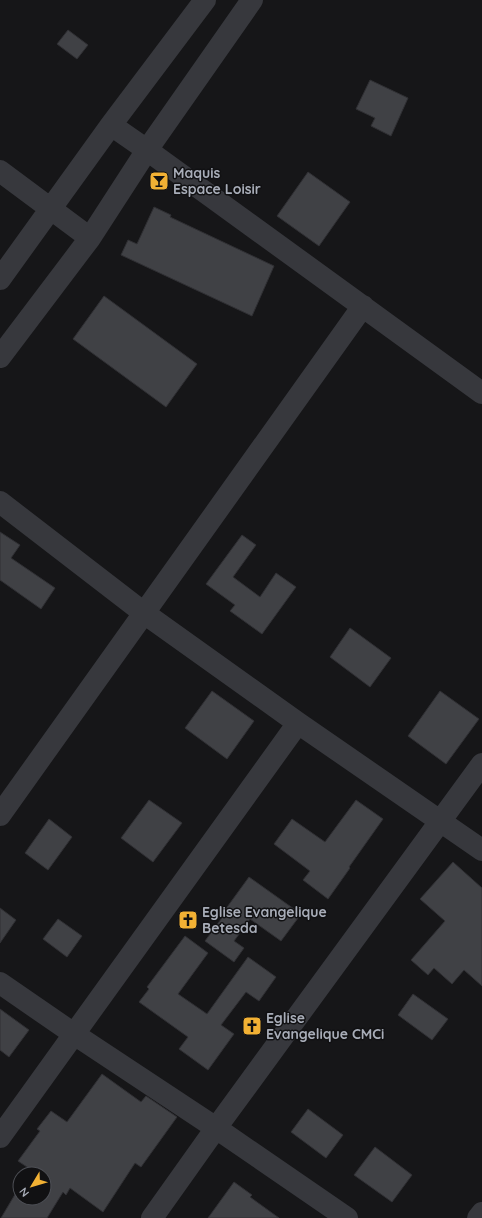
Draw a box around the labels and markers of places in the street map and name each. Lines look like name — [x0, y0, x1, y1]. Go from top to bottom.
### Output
place label: Maquis Espace Loisir — [173, 164, 261, 198]
bar icon: Maquis Espace Loisir — [148, 170, 170, 192]
place label: Eglise Evangelique Betesda — [202, 903, 327, 937]
church icon: Eglise Evangelique Betesda — [177, 909, 199, 931]
place label: Eglise Evangelique CMCi — [266, 1009, 384, 1043]
church icon: Eglise Evangelique CMCi — [241, 1015, 263, 1037]

